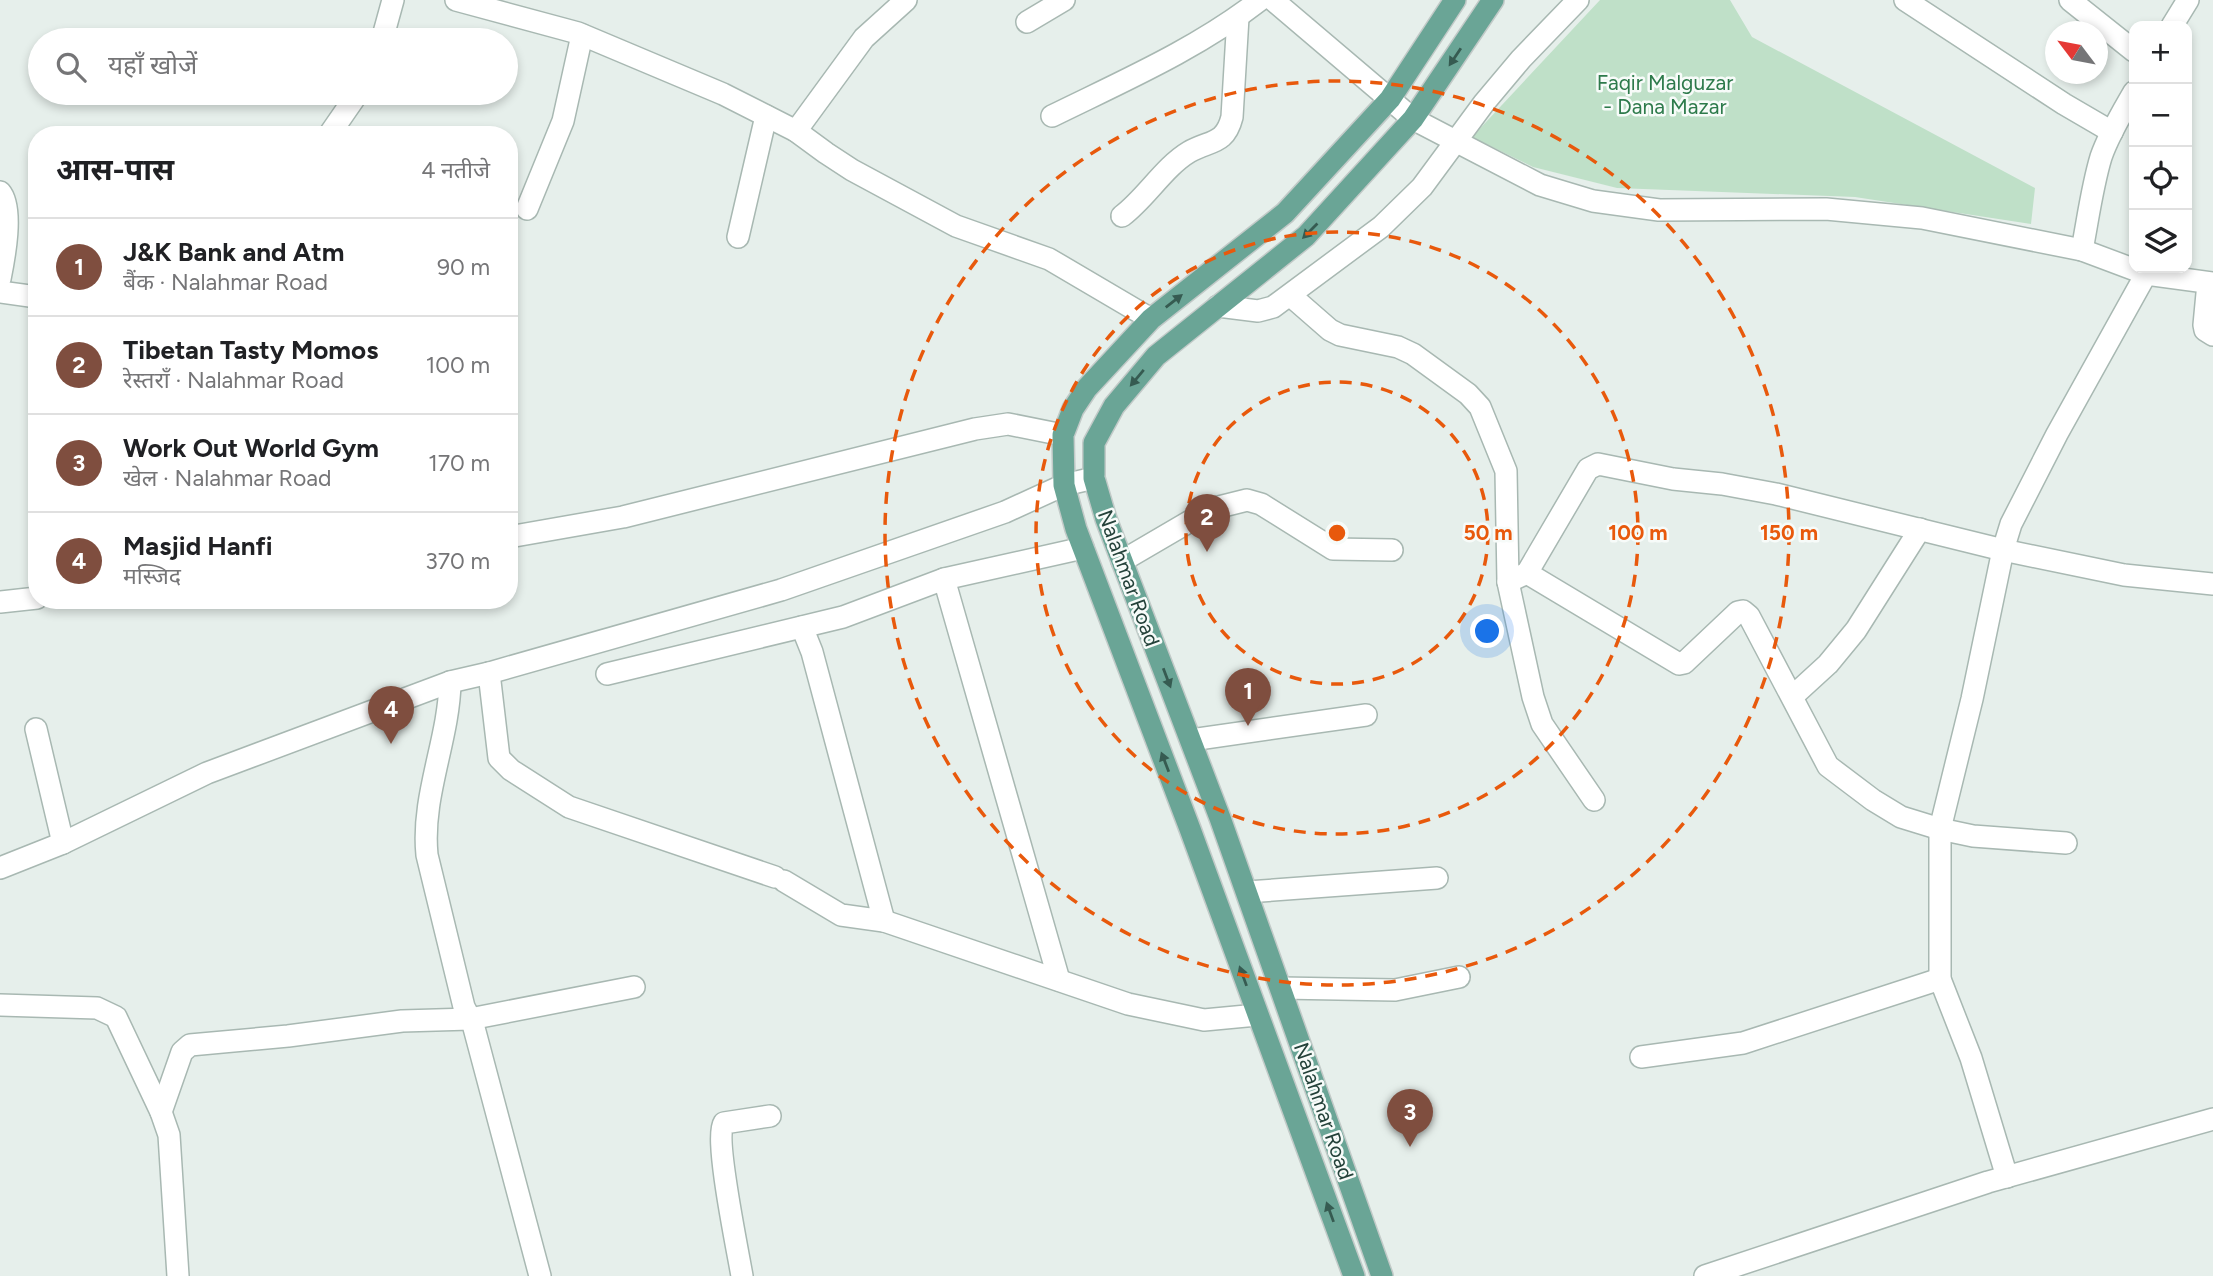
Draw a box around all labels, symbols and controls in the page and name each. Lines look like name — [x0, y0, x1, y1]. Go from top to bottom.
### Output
north arrow — [2045, 21, 2108, 84]
map controls — [2129, 21, 2192, 273]
button: + — [2129, 21, 2192, 84]
search box — [28, 28, 518, 105]
one-way arrow — [1448, 47, 1461, 67]
icon: search — [52, 48, 90, 86]
text: यहाँ खोजें — [108, 49, 197, 81]
park label: Faqir Malguzar - Dana Mazar — [1597, 70, 1733, 119]
button: − — [2129, 84, 2192, 147]
button: locate — [2129, 147, 2192, 210]
text: आस-पास — [56, 151, 174, 188]
text: 4 नतीजे — [421, 156, 490, 184]
button: layers — [2129, 210, 2192, 273]
one-way arrow — [1301, 223, 1318, 240]
text: J&K Bank and Atm — [123, 236, 344, 268]
text: 1 — [74, 253, 84, 281]
text: 90 m — [437, 253, 490, 281]
text: बैंक · Nalahmar Road — [123, 268, 328, 296]
one-way arrow — [1165, 293, 1183, 308]
text: Tibetan Tasty Momos — [123, 334, 378, 366]
text: 2 — [72, 351, 86, 379]
text: 100 m — [426, 351, 490, 379]
text: रेस्तराँ · Nalahmar Road — [123, 366, 344, 394]
one-way arrow — [1130, 370, 1145, 387]
text: Work Out World Gym — [123, 432, 379, 464]
text: 3 — [73, 449, 85, 477]
text: 170 m — [428, 449, 490, 477]
text: खेल · Nalahmar Road — [123, 464, 331, 492]
pin: 2 — [1184, 494, 1230, 552]
street label: Nalahmar Road — [1093, 506, 1165, 650]
text: 50 m — [1463, 520, 1513, 545]
text: 100 m — [1608, 520, 1668, 545]
text: 150 m — [1760, 520, 1818, 545]
centre of rings — [1325, 521, 1349, 545]
text: Masjid Hanfi — [123, 530, 272, 562]
text: 4 — [72, 547, 86, 575]
text: 370 m — [425, 547, 490, 575]
text: मस्जिद — [123, 562, 181, 590]
your location — [1470, 614, 1504, 648]
one-way arrow — [1161, 667, 1172, 688]
pin: 1 — [1225, 668, 1271, 726]
pin: 4 — [368, 686, 414, 744]
one-way arrow — [1159, 751, 1170, 772]
one-way arrow — [1237, 965, 1248, 986]
street label: Nalahmar Road — [1289, 1039, 1359, 1183]
pin: 3 — [1387, 1089, 1433, 1147]
one-way arrow — [1325, 1202, 1336, 1223]

